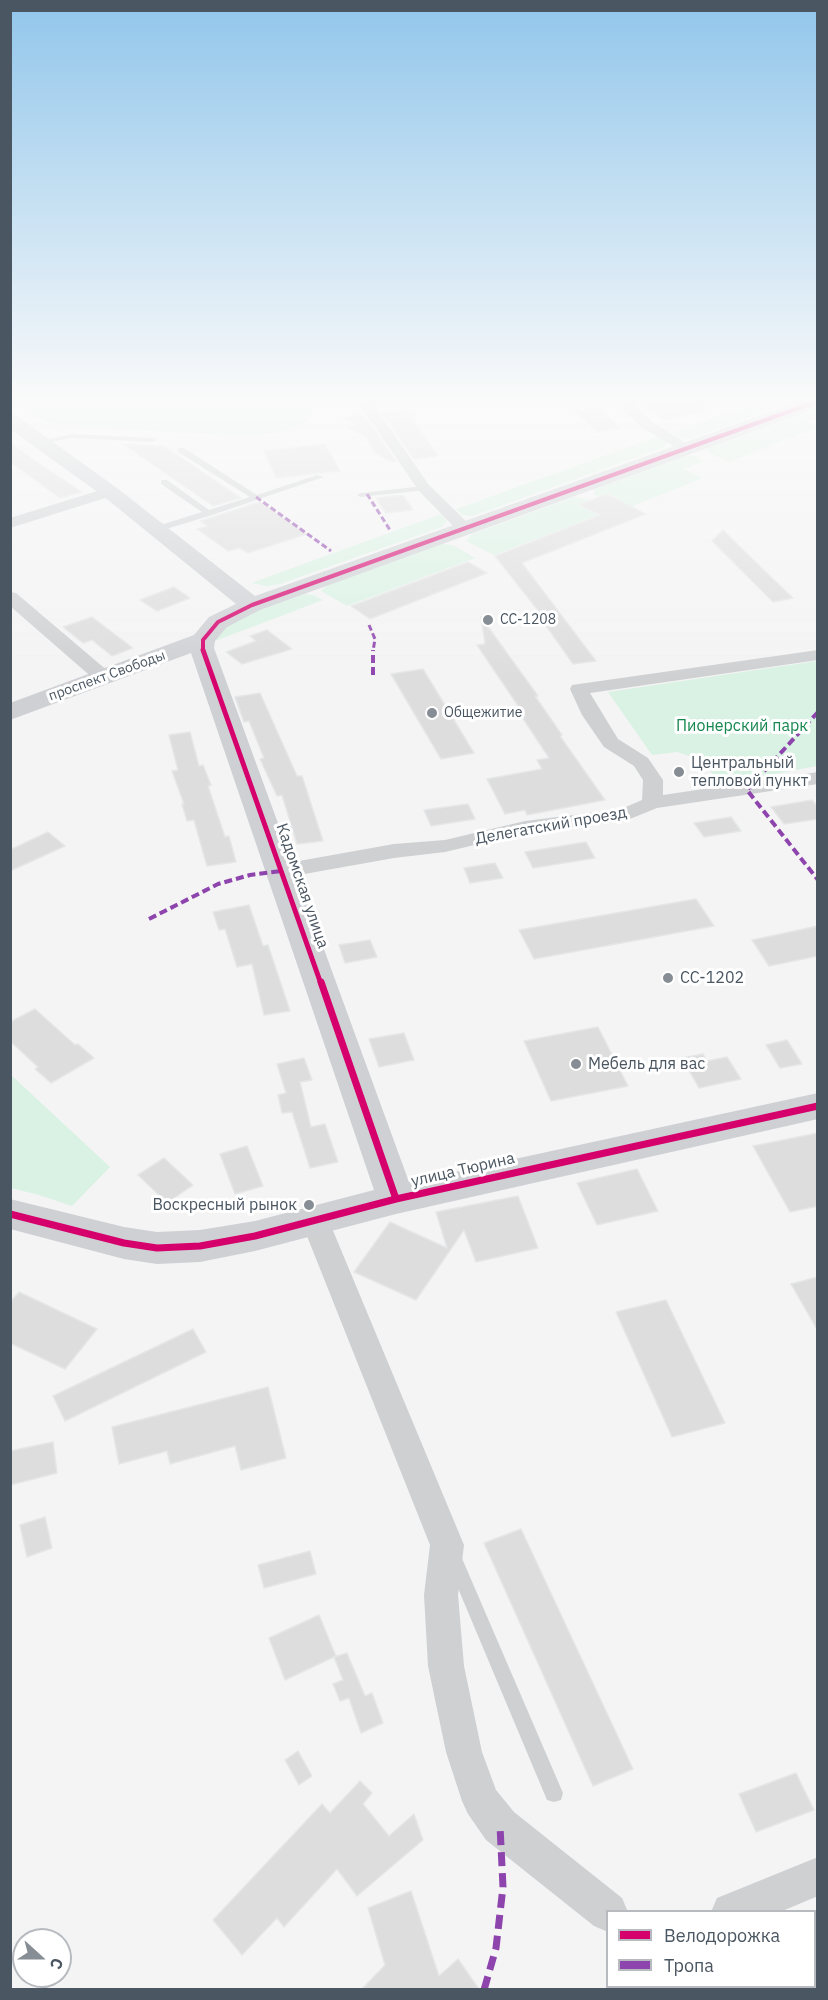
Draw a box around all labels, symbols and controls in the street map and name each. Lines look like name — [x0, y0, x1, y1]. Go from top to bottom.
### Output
place label: СС-1208 — [500, 612, 556, 628]
marker: СС-1208 — [481, 613, 495, 627]
street label: проспект Свободы — [46, 647, 168, 705]
place label: Общежитие — [444, 705, 522, 721]
marker: Общежитие — [425, 706, 439, 720]
park label: Пионерский парк — [676, 716, 808, 736]
place label: Центральный тепловой пункт — [691, 753, 808, 791]
marker: Центральный тепловой пункт — [672, 765, 686, 779]
street label: Делегатский проезд — [474, 803, 628, 849]
street label: Кадомская улица — [272, 821, 332, 951]
place label: СС-1202 — [680, 968, 744, 988]
marker: СС-1202 — [661, 971, 675, 985]
place label: Мебель для вас — [588, 1054, 705, 1074]
marker: Мебель для вас — [569, 1057, 583, 1071]
street label: улица Тюрина — [409, 1149, 517, 1191]
place label: Воскресный рынок — [152, 1195, 297, 1215]
marker: Воскресный рынок — [302, 1198, 316, 1212]
legend — [606, 1910, 816, 1988]
text: Велодорожка — [664, 1924, 780, 1947]
north arrow — [12, 1928, 72, 1988]
text: Тропа — [664, 1954, 714, 1977]
text: С — [46, 1955, 68, 1972]

